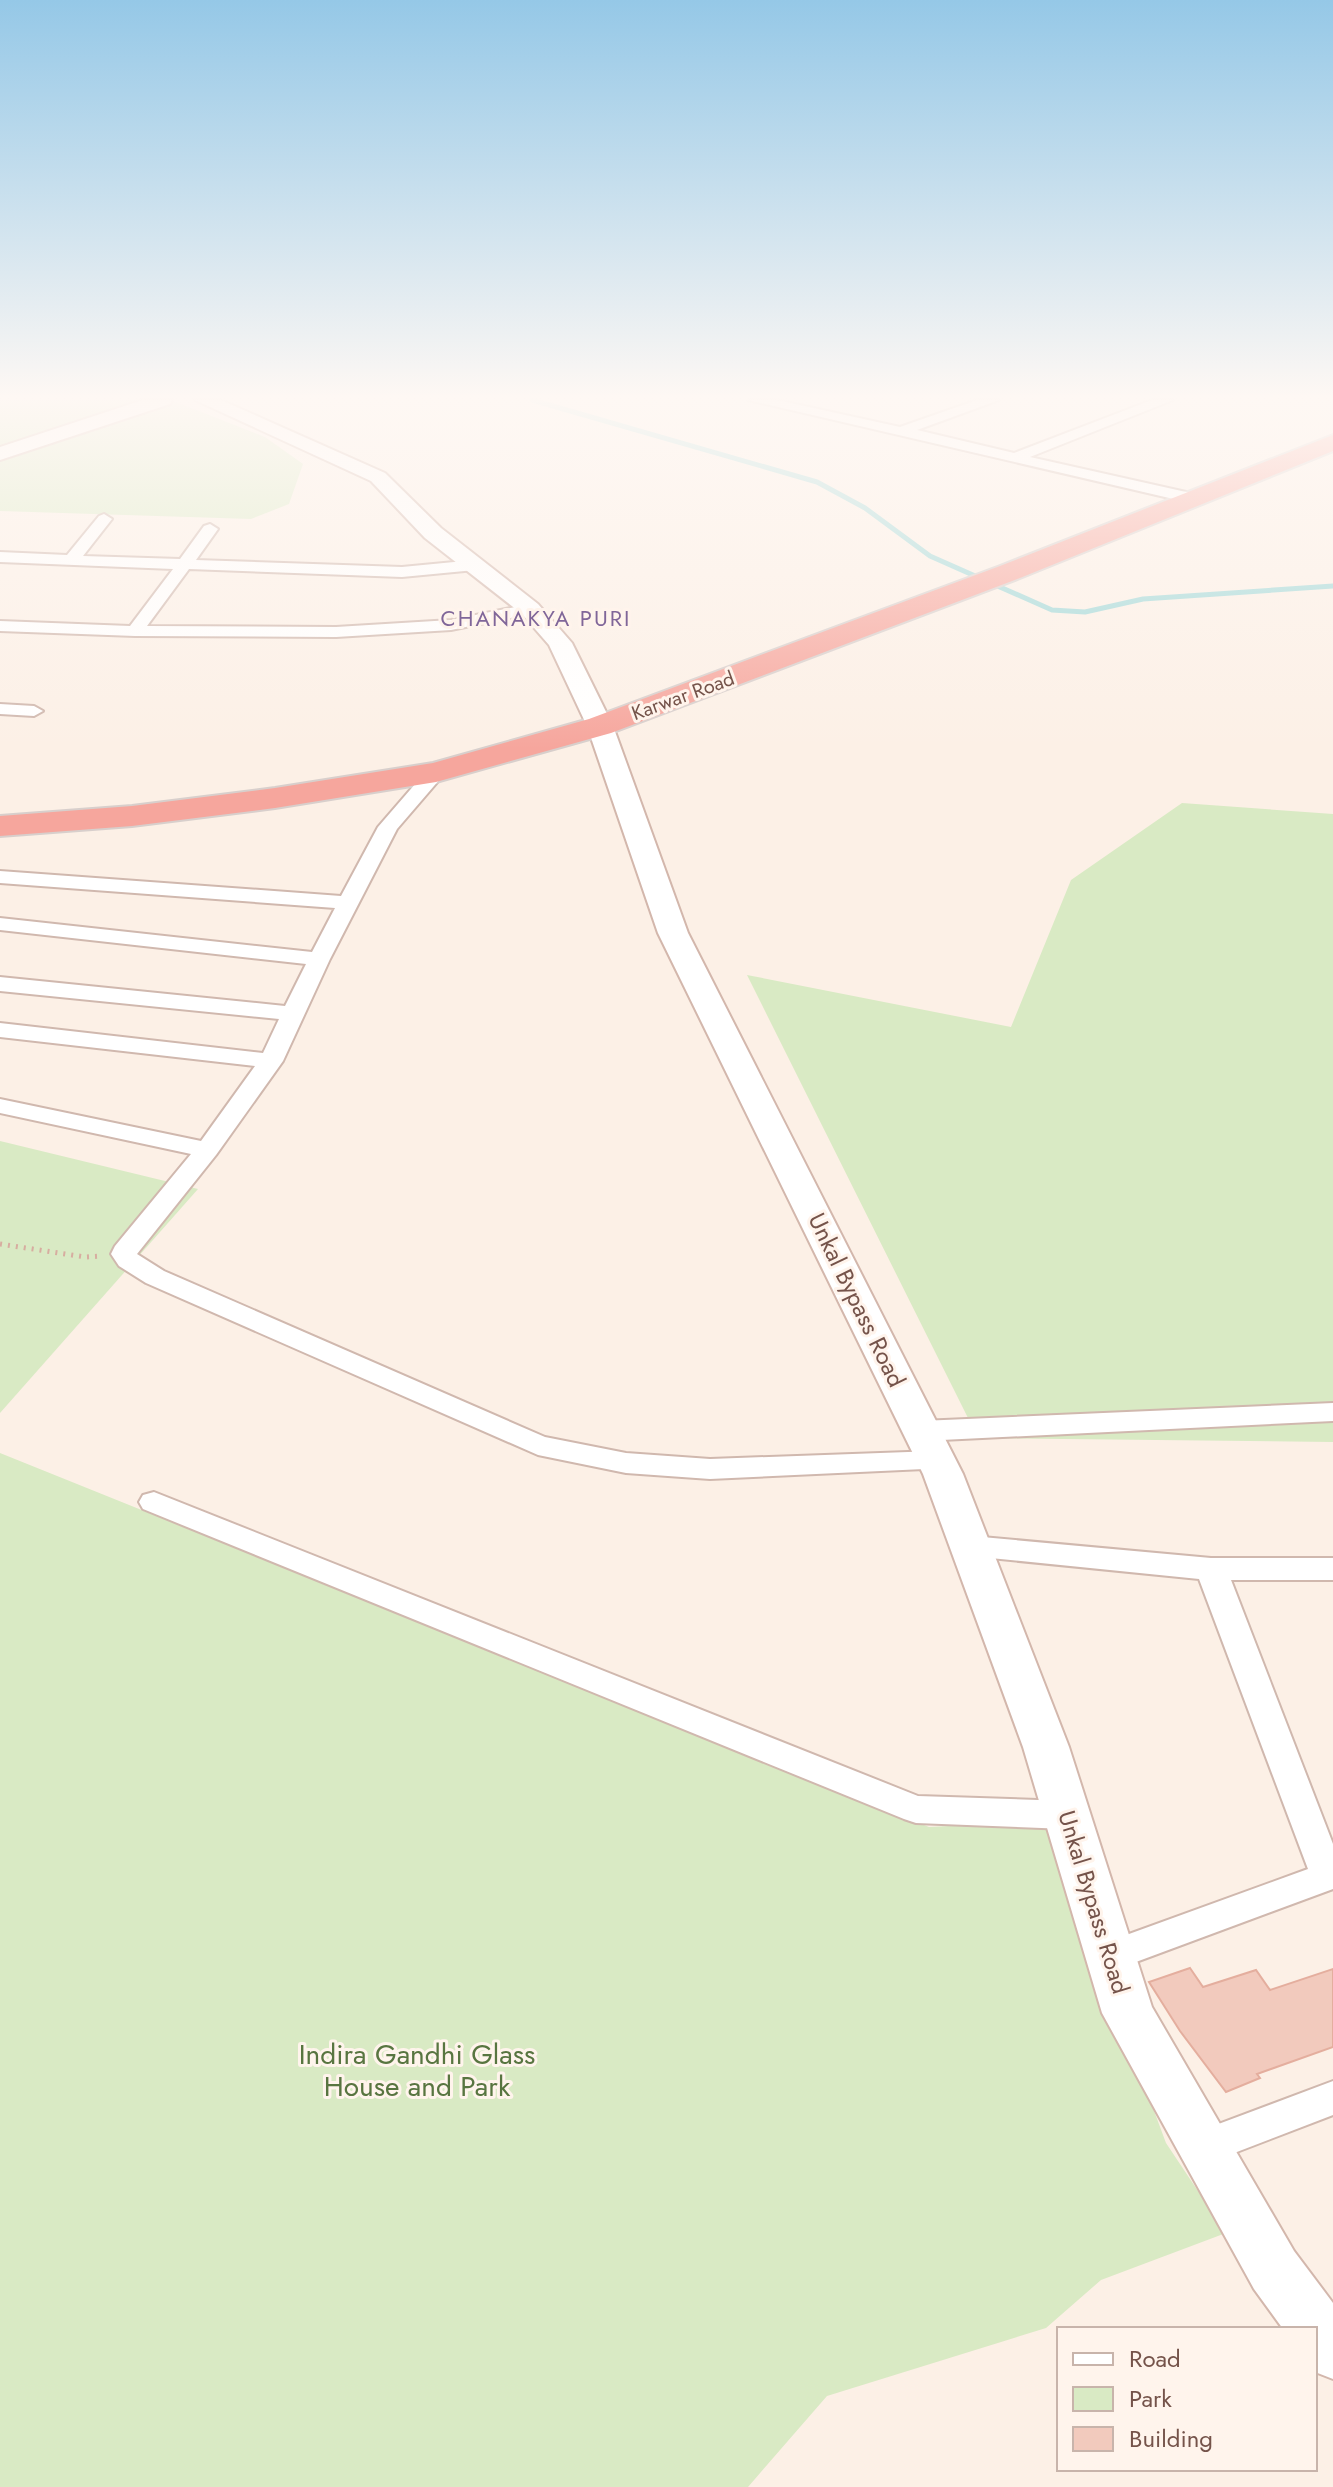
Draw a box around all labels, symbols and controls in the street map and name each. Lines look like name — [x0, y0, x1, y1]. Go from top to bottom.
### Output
district label: CHANAKYA PURI — [441, 602, 631, 634]
street label: Karwar Road — [627, 664, 739, 728]
street label: Unkal Bypass Road — [800, 1207, 914, 1393]
street label: Unkal Bypass Road — [1049, 1806, 1139, 1998]
park label: Indira Gandhi Glass House and Park — [299, 2034, 535, 2107]
legend — [1057, 2327, 1317, 2471]
text: Road — [1129, 2341, 1181, 2376]
text: Park — [1129, 2381, 1172, 2416]
text: Building — [1129, 2421, 1213, 2456]

